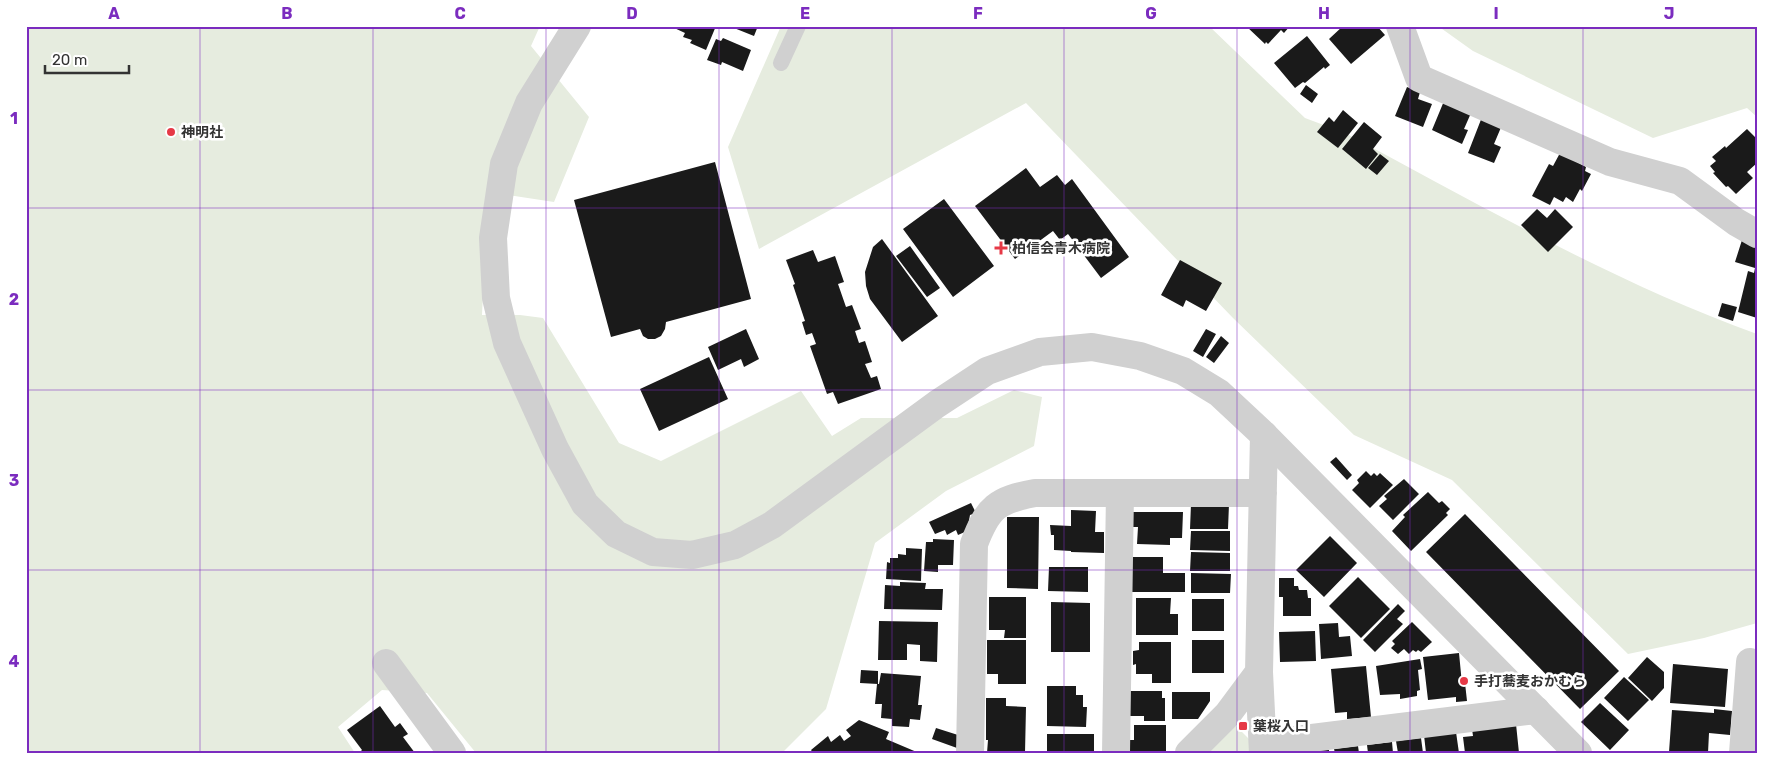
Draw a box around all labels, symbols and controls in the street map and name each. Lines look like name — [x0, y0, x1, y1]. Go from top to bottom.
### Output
text: A — [108, 4, 120, 23]
text: B — [281, 4, 293, 23]
text: C — [454, 4, 466, 23]
text: D — [626, 4, 638, 23]
text: E — [800, 4, 810, 23]
text: F — [973, 4, 983, 23]
text: G — [1145, 4, 1157, 23]
text: H — [1318, 4, 1330, 23]
text: I — [1493, 4, 1499, 23]
text: J — [1664, 4, 1674, 23]
scale bar — [45, 42, 129, 74]
text: 20 m — [52, 51, 87, 69]
text: 1 — [10, 109, 18, 128]
place label: 神明社 — [181, 124, 223, 141]
marker: 神明社 — [165, 126, 177, 138]
place label: 柏信会青木病院 — [1012, 240, 1110, 257]
marker: 柏信会青木病院 — [994, 241, 1008, 255]
text: 2 — [9, 290, 19, 309]
text: 3 — [9, 471, 19, 490]
text: 4 — [9, 652, 20, 671]
place label: 手打蕎麦おかむら — [1474, 673, 1586, 690]
marker: 手打蕎麦おかむら — [1458, 675, 1470, 687]
place label: 葉桜入口 — [1253, 718, 1309, 735]
marker: 葉桜入口 — [1237, 720, 1249, 732]

